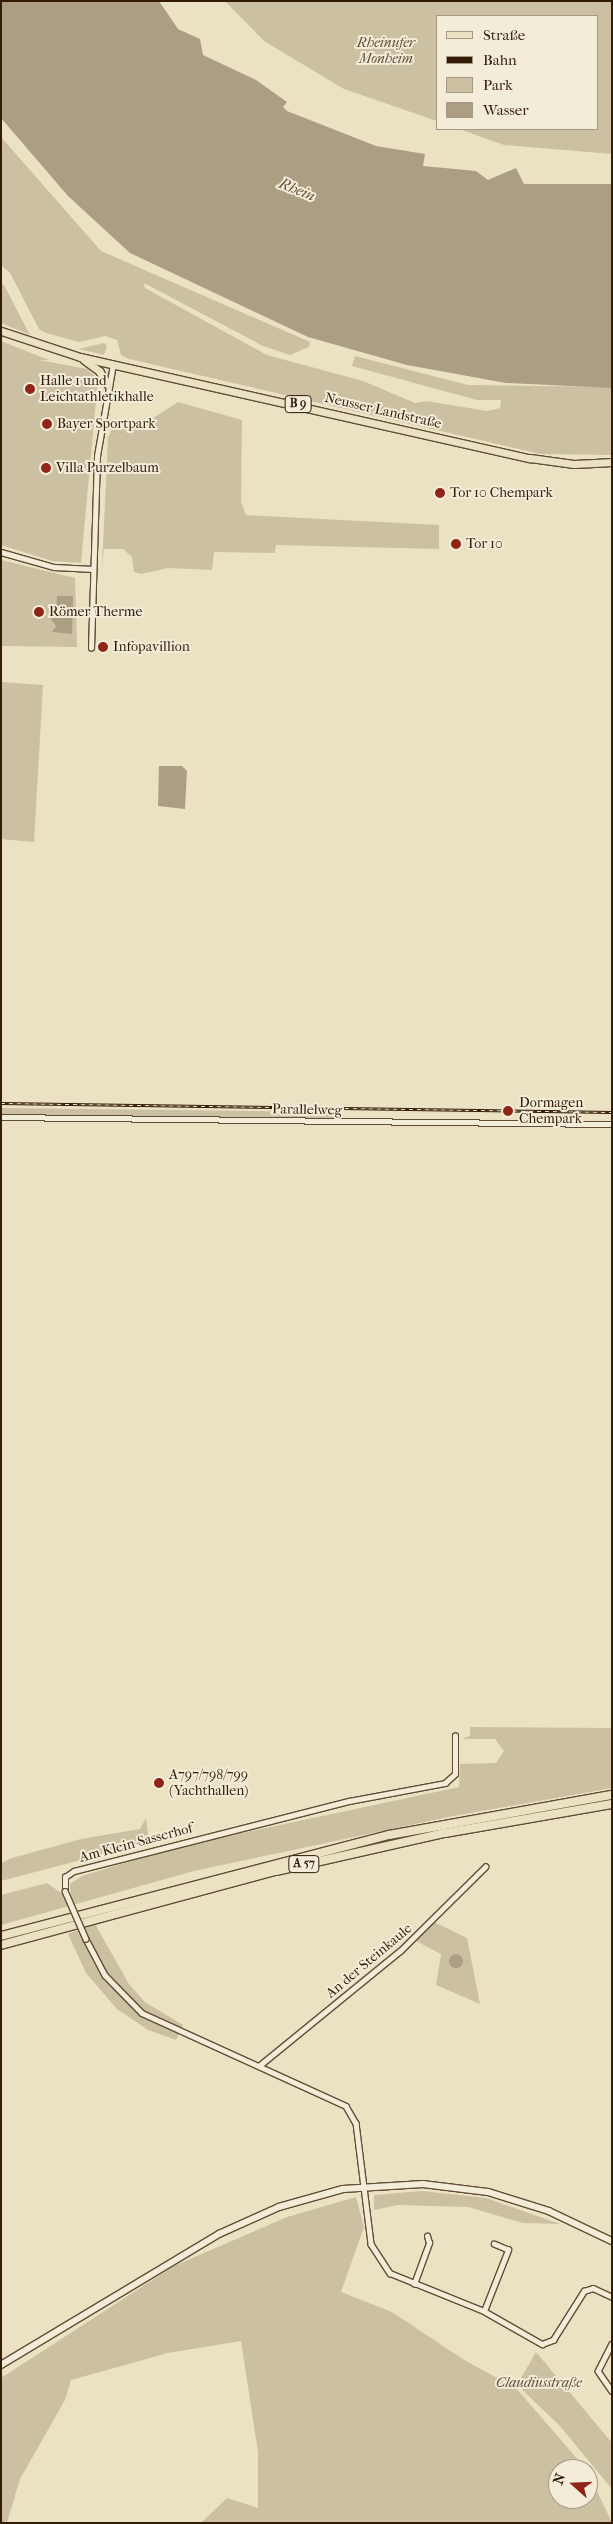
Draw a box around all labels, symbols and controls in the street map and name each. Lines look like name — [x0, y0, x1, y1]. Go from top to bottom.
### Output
legend — [436, 15, 598, 130]
text: Straße — [483, 26, 525, 44]
park label: Rheinufer Monheim — [357, 35, 415, 68]
text: Bahn — [483, 51, 517, 69]
text: Park — [483, 76, 513, 94]
text: Wasser — [483, 101, 529, 119]
water label: Rhein — [276, 175, 318, 205]
place label: Halle 1 und Leichtathletikhalle — [40, 373, 154, 406]
marker: Halle 1 und Leichtathletikhalle — [24, 383, 36, 395]
street label: Neusser Landstraße — [323, 389, 443, 433]
road number: B 9 — [284, 394, 312, 414]
place label: Bayer Sportpark — [57, 416, 155, 432]
marker: Bayer Sportpark — [41, 418, 53, 430]
place label: Villa Purzelbaum — [56, 460, 159, 476]
marker: Villa Purzelbaum — [40, 462, 52, 474]
place label: Tor 10 Chempark — [450, 485, 553, 501]
marker: Tor 10 Chempark — [434, 487, 446, 499]
place label: Tor 10 — [466, 536, 503, 552]
marker: Tor 10 — [450, 538, 462, 550]
place label: Römer Therme — [49, 604, 142, 620]
marker: Römer Therme — [33, 606, 45, 618]
place label: Infopavillion — [113, 639, 190, 655]
marker: Infopavillion — [97, 641, 109, 653]
place label: Dormagen Chempark — [519, 1095, 583, 1128]
street label: Parallelweg — [272, 1101, 342, 1119]
marker: Dormagen Chempark — [501, 1104, 515, 1118]
place label: A797/798/799 (Yachthallen) — [169, 1767, 248, 1800]
marker: A797/798/799 (Yachthallen) — [153, 1777, 165, 1789]
street label: Am Klein-Sasserhof — [77, 1820, 195, 1866]
road number: A 57 — [288, 1855, 320, 1874]
street label: An der Steinkaule — [322, 1920, 416, 2002]
park label: Claudiusstraße — [496, 2375, 582, 2391]
north arrow — [548, 2459, 598, 2509]
text: N — [550, 2471, 569, 2487]

